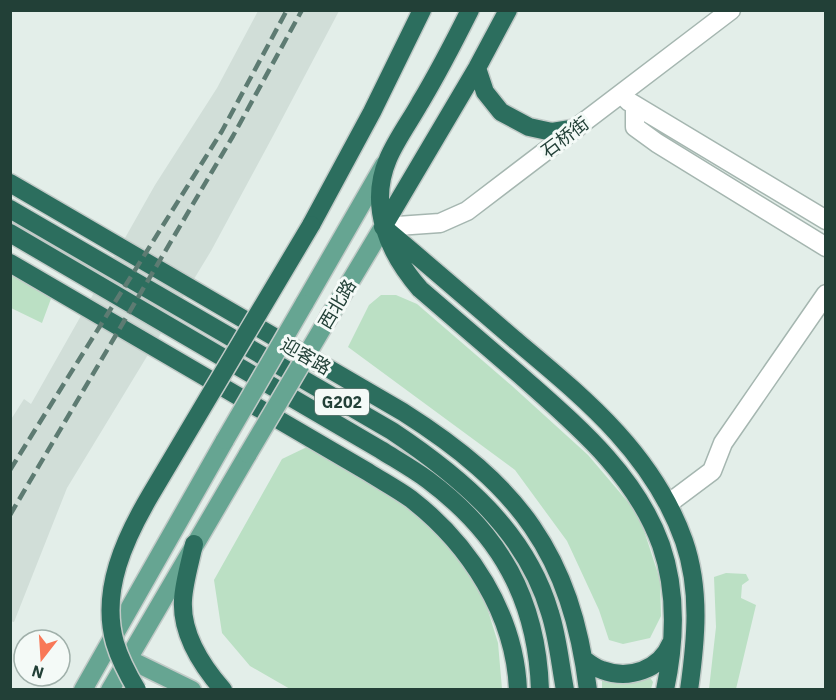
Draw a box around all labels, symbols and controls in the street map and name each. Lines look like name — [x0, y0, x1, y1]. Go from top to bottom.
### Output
street label: 石桥街 — [537, 112, 593, 162]
street label: 西北路 — [313, 275, 361, 333]
street label: 迎客路 — [277, 333, 335, 379]
road number: G202 — [315, 389, 369, 415]
north arrow — [12, 628, 72, 688]
text: N — [29, 661, 46, 684]

